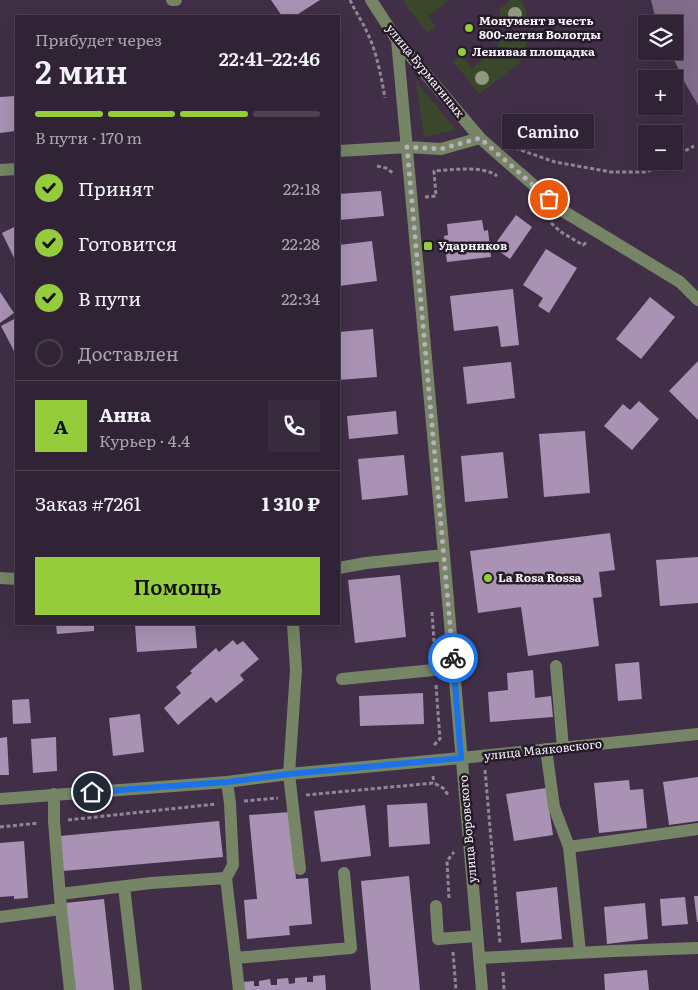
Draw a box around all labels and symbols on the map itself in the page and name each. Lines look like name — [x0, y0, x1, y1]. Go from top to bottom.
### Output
place label: Монумент в честь 800-летия Вологды — [479, 11, 601, 43]
street label: улица Бурмагиных — [382, 20, 469, 121]
marker: Монумент в честь 800-летия Вологды — [463, 22, 475, 34]
place label: Ленивая площадка — [472, 42, 595, 60]
marker: Ленивая площадка — [456, 46, 468, 58]
callout: Camino — [503, 114, 595, 149]
pin — [528, 178, 570, 220]
place label: Ударников — [438, 236, 507, 254]
marker: Ударников — [422, 240, 434, 252]
place label: La Rosa Rossa — [498, 568, 582, 586]
marker: La Rosa Rossa — [482, 572, 494, 584]
courier — [428, 633, 478, 683]
street label: улица Маяковского — [483, 734, 603, 764]
pin — [71, 771, 113, 813]
street label: улица Воровского — [453, 774, 481, 884]

